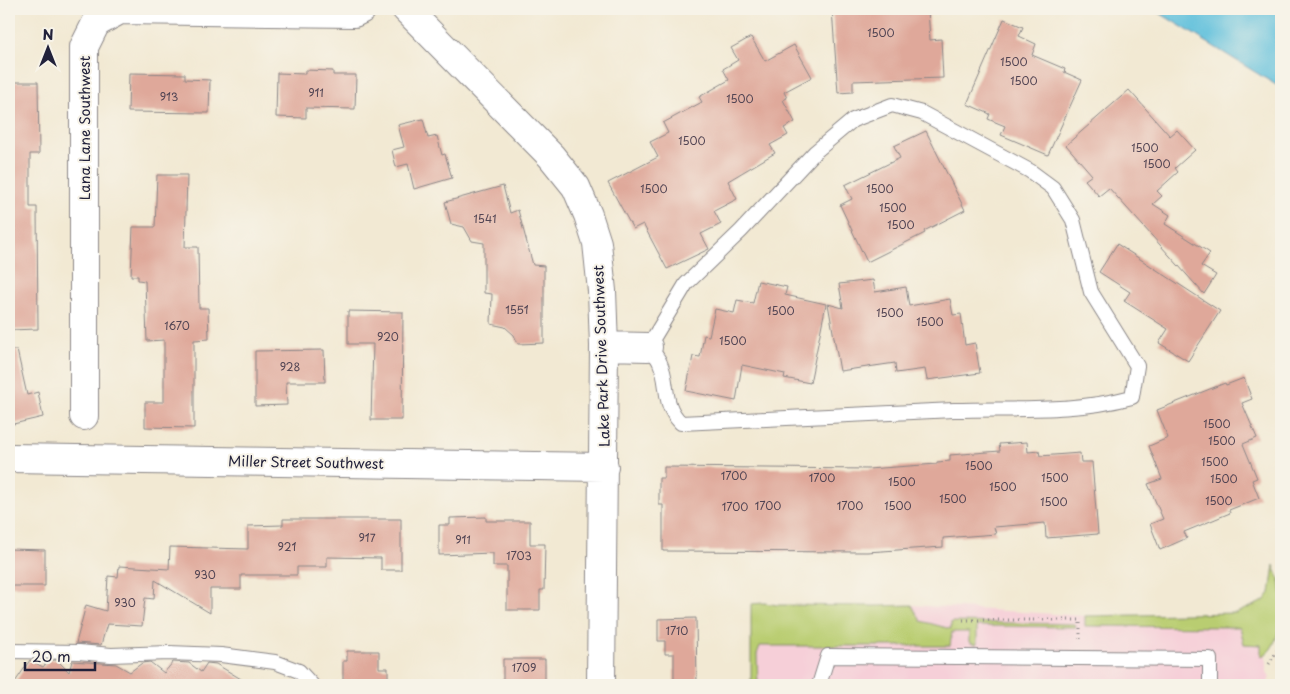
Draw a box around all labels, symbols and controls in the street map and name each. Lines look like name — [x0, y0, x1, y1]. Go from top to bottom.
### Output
north arrow — [22, 22, 72, 72]
text: N — [42, 24, 54, 45]
house number: 1500 — [867, 24, 895, 41]
house number: 1500 — [1000, 53, 1028, 70]
street label: Lana Lane Southwest — [74, 55, 95, 200]
house number: 1500 — [1010, 72, 1038, 89]
house number: 911 — [308, 84, 324, 101]
house number: 913 — [160, 88, 178, 105]
house number: 1500 — [726, 90, 754, 107]
house number: 1500 — [678, 132, 706, 149]
house number: 1500 — [1131, 139, 1159, 156]
house number: 1500 — [1143, 155, 1171, 172]
house number: 1500 — [640, 180, 668, 197]
house number: 1500 — [866, 180, 894, 197]
house number: 1500 — [879, 199, 907, 216]
house number: 1541 — [474, 210, 496, 227]
house number: 1500 — [887, 216, 915, 233]
street label: Lake Park Drive Southwest — [587, 264, 615, 447]
house number: 1551 — [505, 301, 529, 318]
house number: 1500 — [767, 302, 795, 319]
house number: 1500 — [876, 304, 904, 321]
house number: 1500 — [916, 313, 944, 330]
house number: 1670 — [164, 317, 190, 334]
house number: 920 — [377, 328, 399, 345]
house number: 1500 — [719, 332, 747, 349]
house number: 928 — [280, 358, 301, 375]
house number: 1500 — [1203, 415, 1231, 432]
house number: 1500 — [1208, 432, 1236, 449]
street label: Miller Street Southwest — [228, 450, 385, 474]
house number: 1500 — [1201, 453, 1229, 470]
house number: 1500 — [965, 457, 993, 474]
house number: 1700 — [721, 467, 747, 484]
house number: 1700 — [809, 469, 835, 486]
house number: 1500 — [1041, 469, 1069, 486]
house number: 1500 — [1210, 470, 1238, 487]
house number: 1500 — [888, 473, 916, 490]
house number: 1500 — [989, 478, 1017, 495]
house number: 1500 — [939, 490, 967, 507]
house number: 1500 — [1205, 492, 1233, 509]
house number: 1500 — [1040, 493, 1068, 510]
house number: 1700 — [755, 497, 781, 514]
house number: 1700 — [837, 497, 863, 514]
house number: 1500 — [884, 497, 912, 514]
house number: 1700 — [722, 498, 748, 515]
house number: 917 — [358, 529, 376, 546]
house number: 911 — [455, 531, 471, 548]
house number: 921 — [278, 538, 296, 555]
house number: 1703 — [506, 547, 532, 564]
house number: 930 — [194, 566, 216, 583]
house number: 930 — [114, 594, 136, 611]
house number: 1710 — [666, 622, 688, 639]
scale bar — [25, 639, 95, 671]
text: 20 m — [32, 644, 71, 667]
house number: 1709 — [512, 659, 536, 676]

